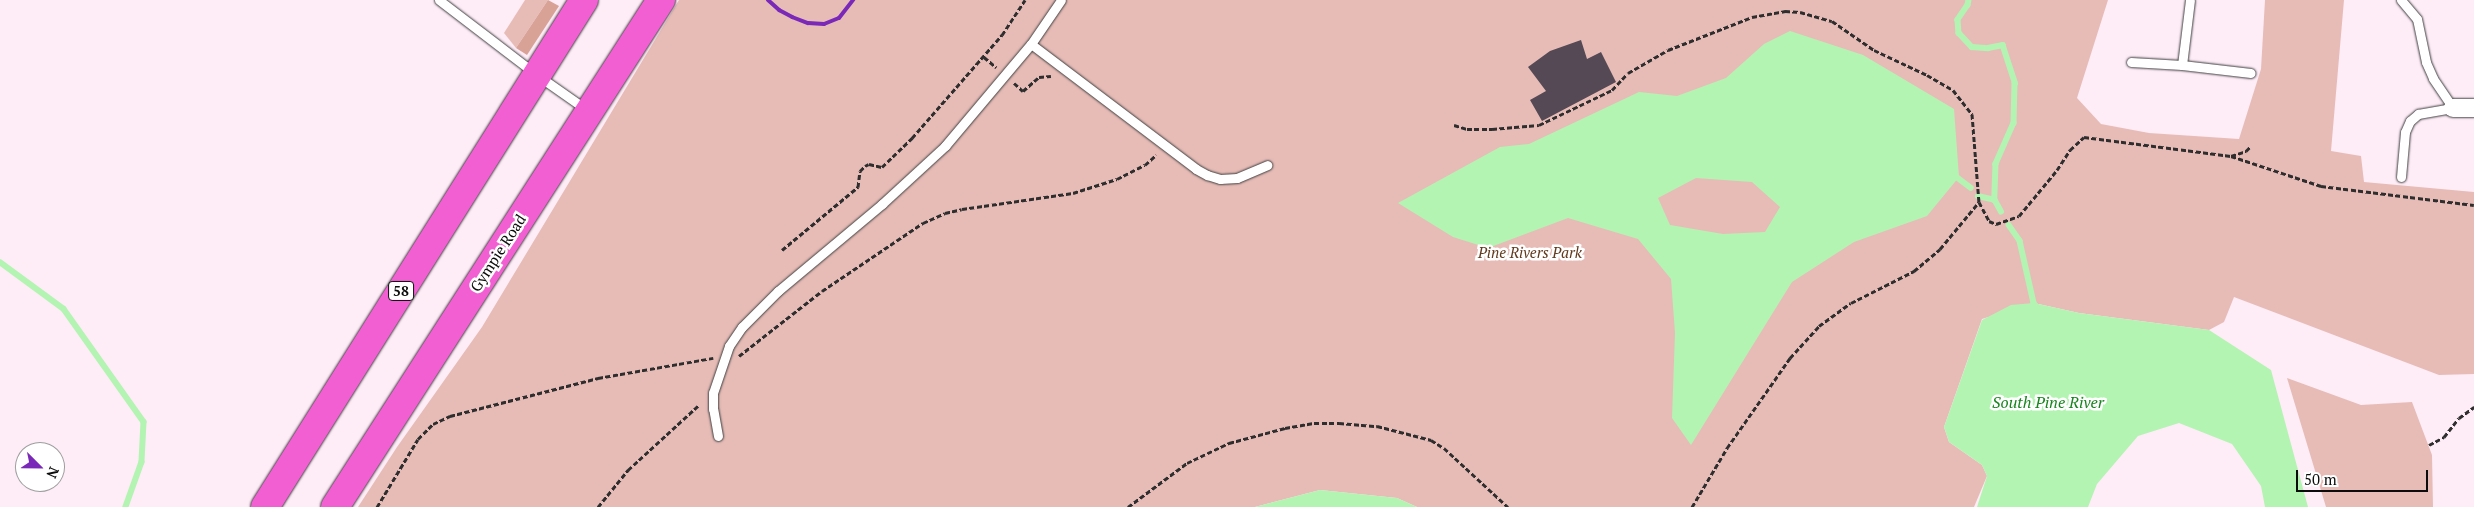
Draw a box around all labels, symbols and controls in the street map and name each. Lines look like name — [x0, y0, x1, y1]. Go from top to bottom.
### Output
street label: Gympie Road — [466, 211, 530, 295]
park label: Pine Rivers Park — [1478, 244, 1582, 262]
road number: 58 — [387, 280, 415, 302]
water label: South Pine River — [1992, 392, 2104, 412]
north arrow — [15, 442, 65, 492]
scale bar — [2299, 460, 2432, 492]
text: N — [43, 464, 64, 481]
text: 50 m — [2304, 469, 2337, 489]

